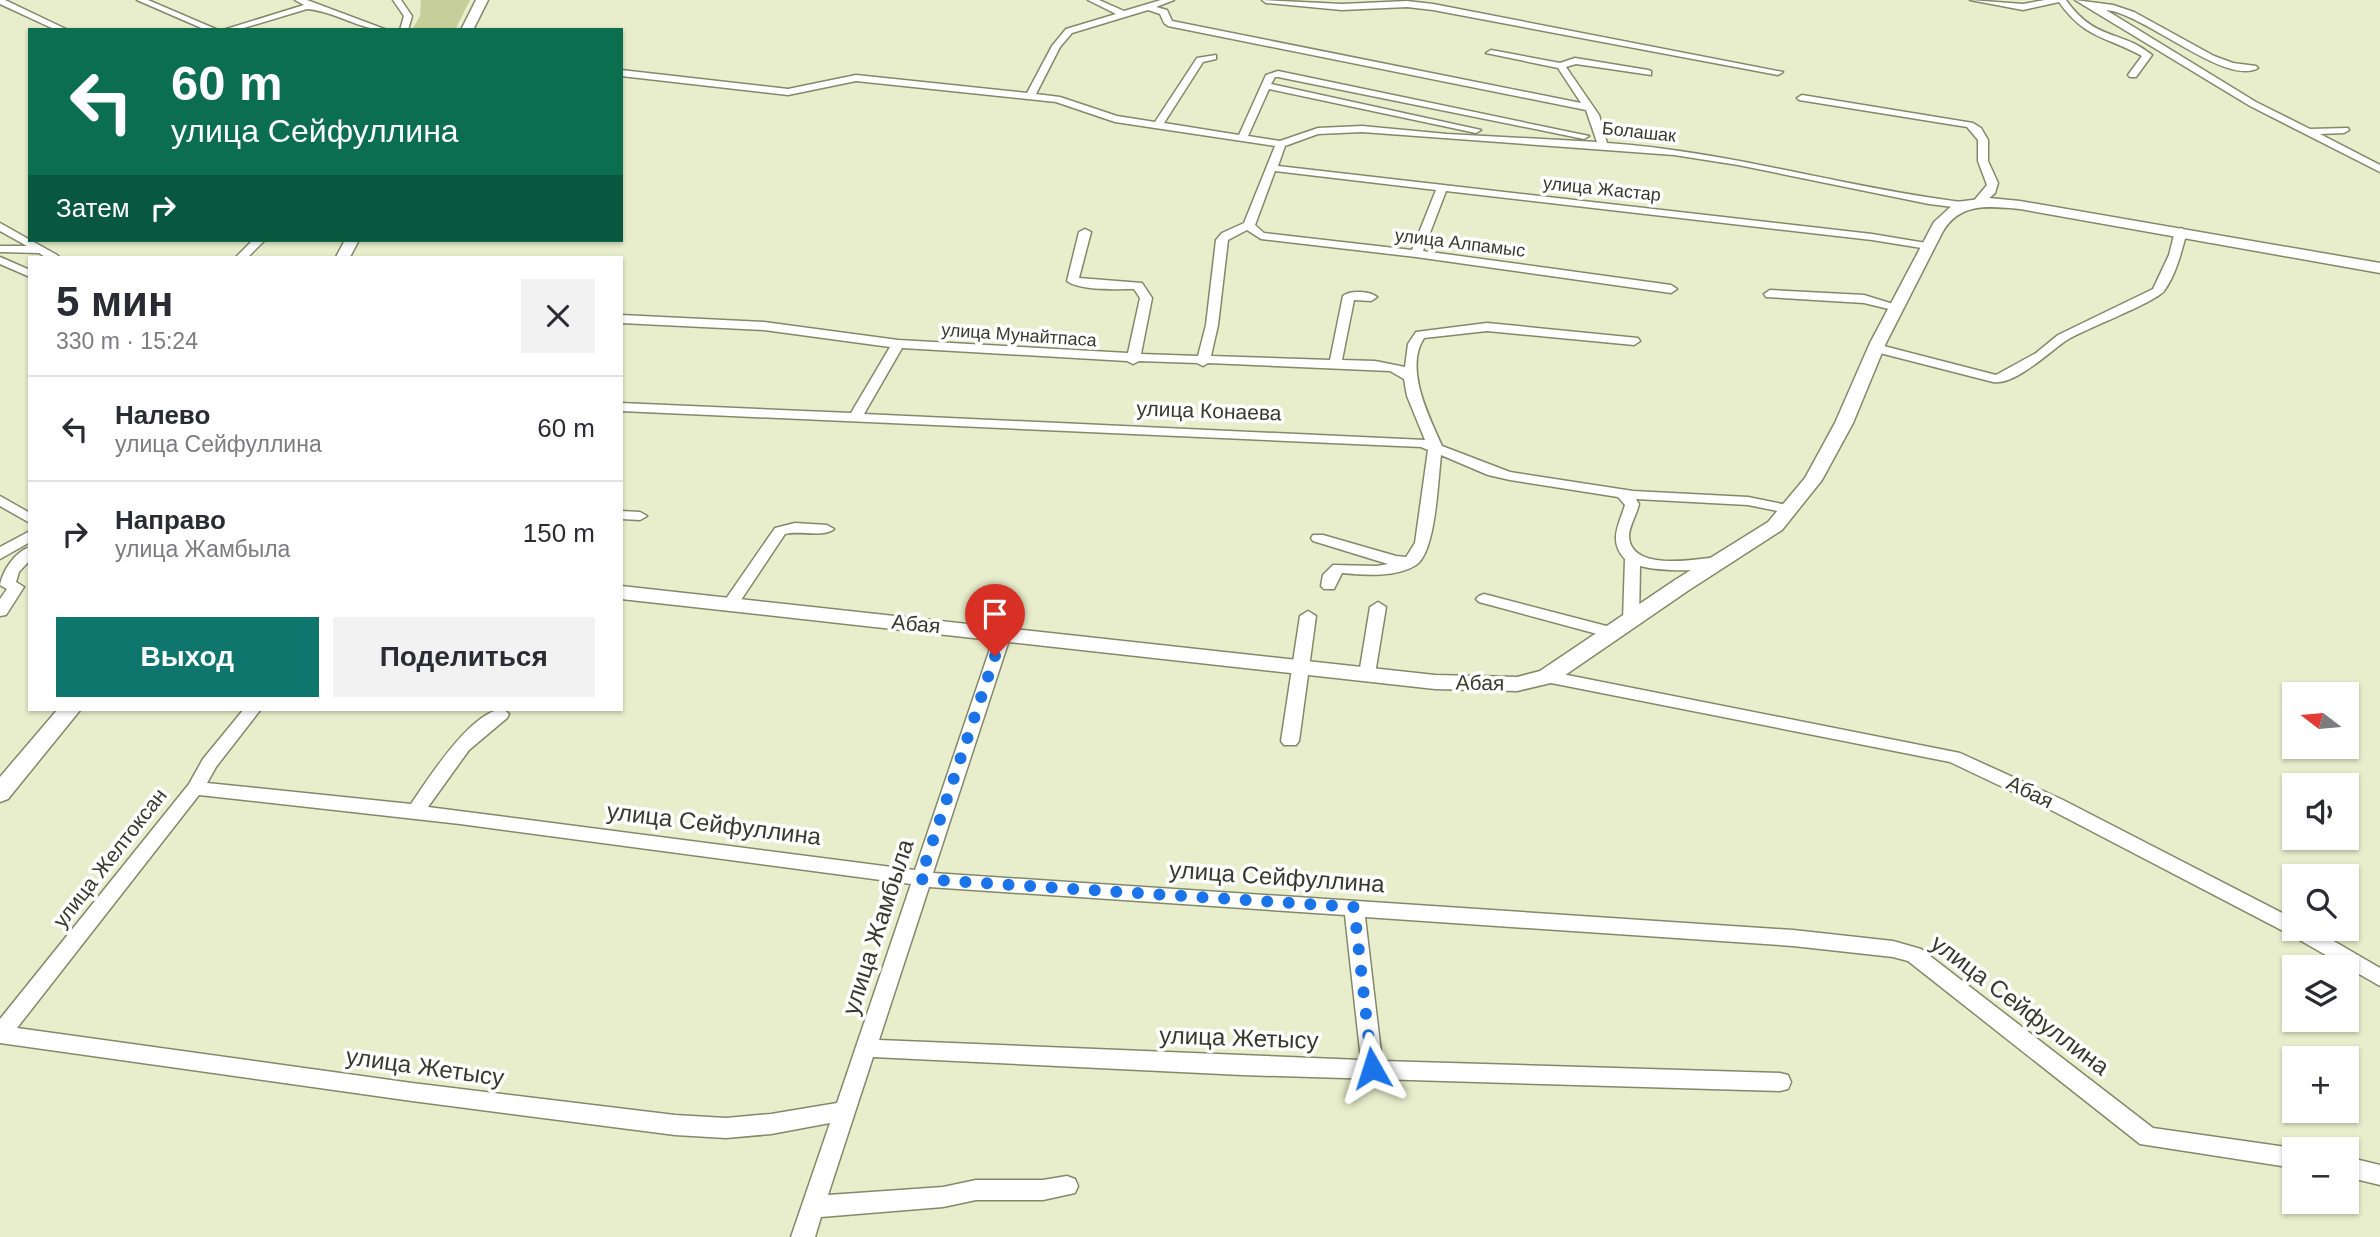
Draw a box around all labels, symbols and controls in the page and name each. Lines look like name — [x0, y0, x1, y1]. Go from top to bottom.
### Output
icon: left — [56, 56, 147, 147]
text: 60 m — [171, 56, 283, 110]
text: улица Сейфуллина — [171, 113, 459, 149]
street label: Болашак — [1601, 118, 1677, 146]
street label: улица Жастар — [1542, 173, 1662, 205]
icon: right — [144, 189, 182, 227]
text: Затем — [56, 193, 130, 223]
street label: улица Алпамыс — [1394, 225, 1526, 261]
text: 5 мин — [56, 278, 173, 325]
button: close — [521, 279, 595, 353]
street label: улица Мунайтпаса — [941, 320, 1098, 350]
text: 330 m · 15:24 — [56, 328, 198, 354]
street label: улица Конаева — [1136, 396, 1282, 425]
text: Налево — [115, 400, 210, 430]
icon: left — [56, 410, 94, 448]
text: 60 m — [537, 413, 595, 443]
text: улица Сейфуллина — [115, 431, 322, 457]
text: Направо — [115, 505, 226, 535]
icon: right — [56, 515, 94, 553]
text: 150 m — [523, 518, 595, 548]
text: улица Жамбыла — [115, 536, 290, 562]
pin — [965, 584, 1025, 656]
icon: arrive — [976, 595, 1014, 633]
street label: Абая — [891, 610, 941, 637]
button: Выход — [56, 617, 319, 697]
button: Поделиться — [333, 617, 595, 697]
street label: Абая — [1456, 671, 1505, 694]
north arrow — [2282, 682, 2359, 760]
map controls — [2282, 682, 2359, 1214]
street label: Абая — [2003, 771, 2057, 813]
button: sound — [2282, 773, 2359, 850]
street label: улица Желтоксан — [48, 784, 171, 932]
street label: улица Сейфуллина — [605, 797, 823, 850]
street label: улица Жамбыла — [836, 835, 919, 1018]
street label: улица Сейфуллина — [1169, 856, 1386, 898]
button: search — [2282, 864, 2359, 941]
street label: улица Сейфуллина — [1926, 929, 2115, 1081]
button: layers — [2282, 955, 2359, 1032]
street label: улица Жетысу — [1159, 1021, 1319, 1054]
position arrow — [1335, 1031, 1409, 1105]
street label: улица Жетысу — [344, 1042, 506, 1091]
button: + — [2282, 1046, 2359, 1123]
button: − — [2282, 1137, 2359, 1214]

